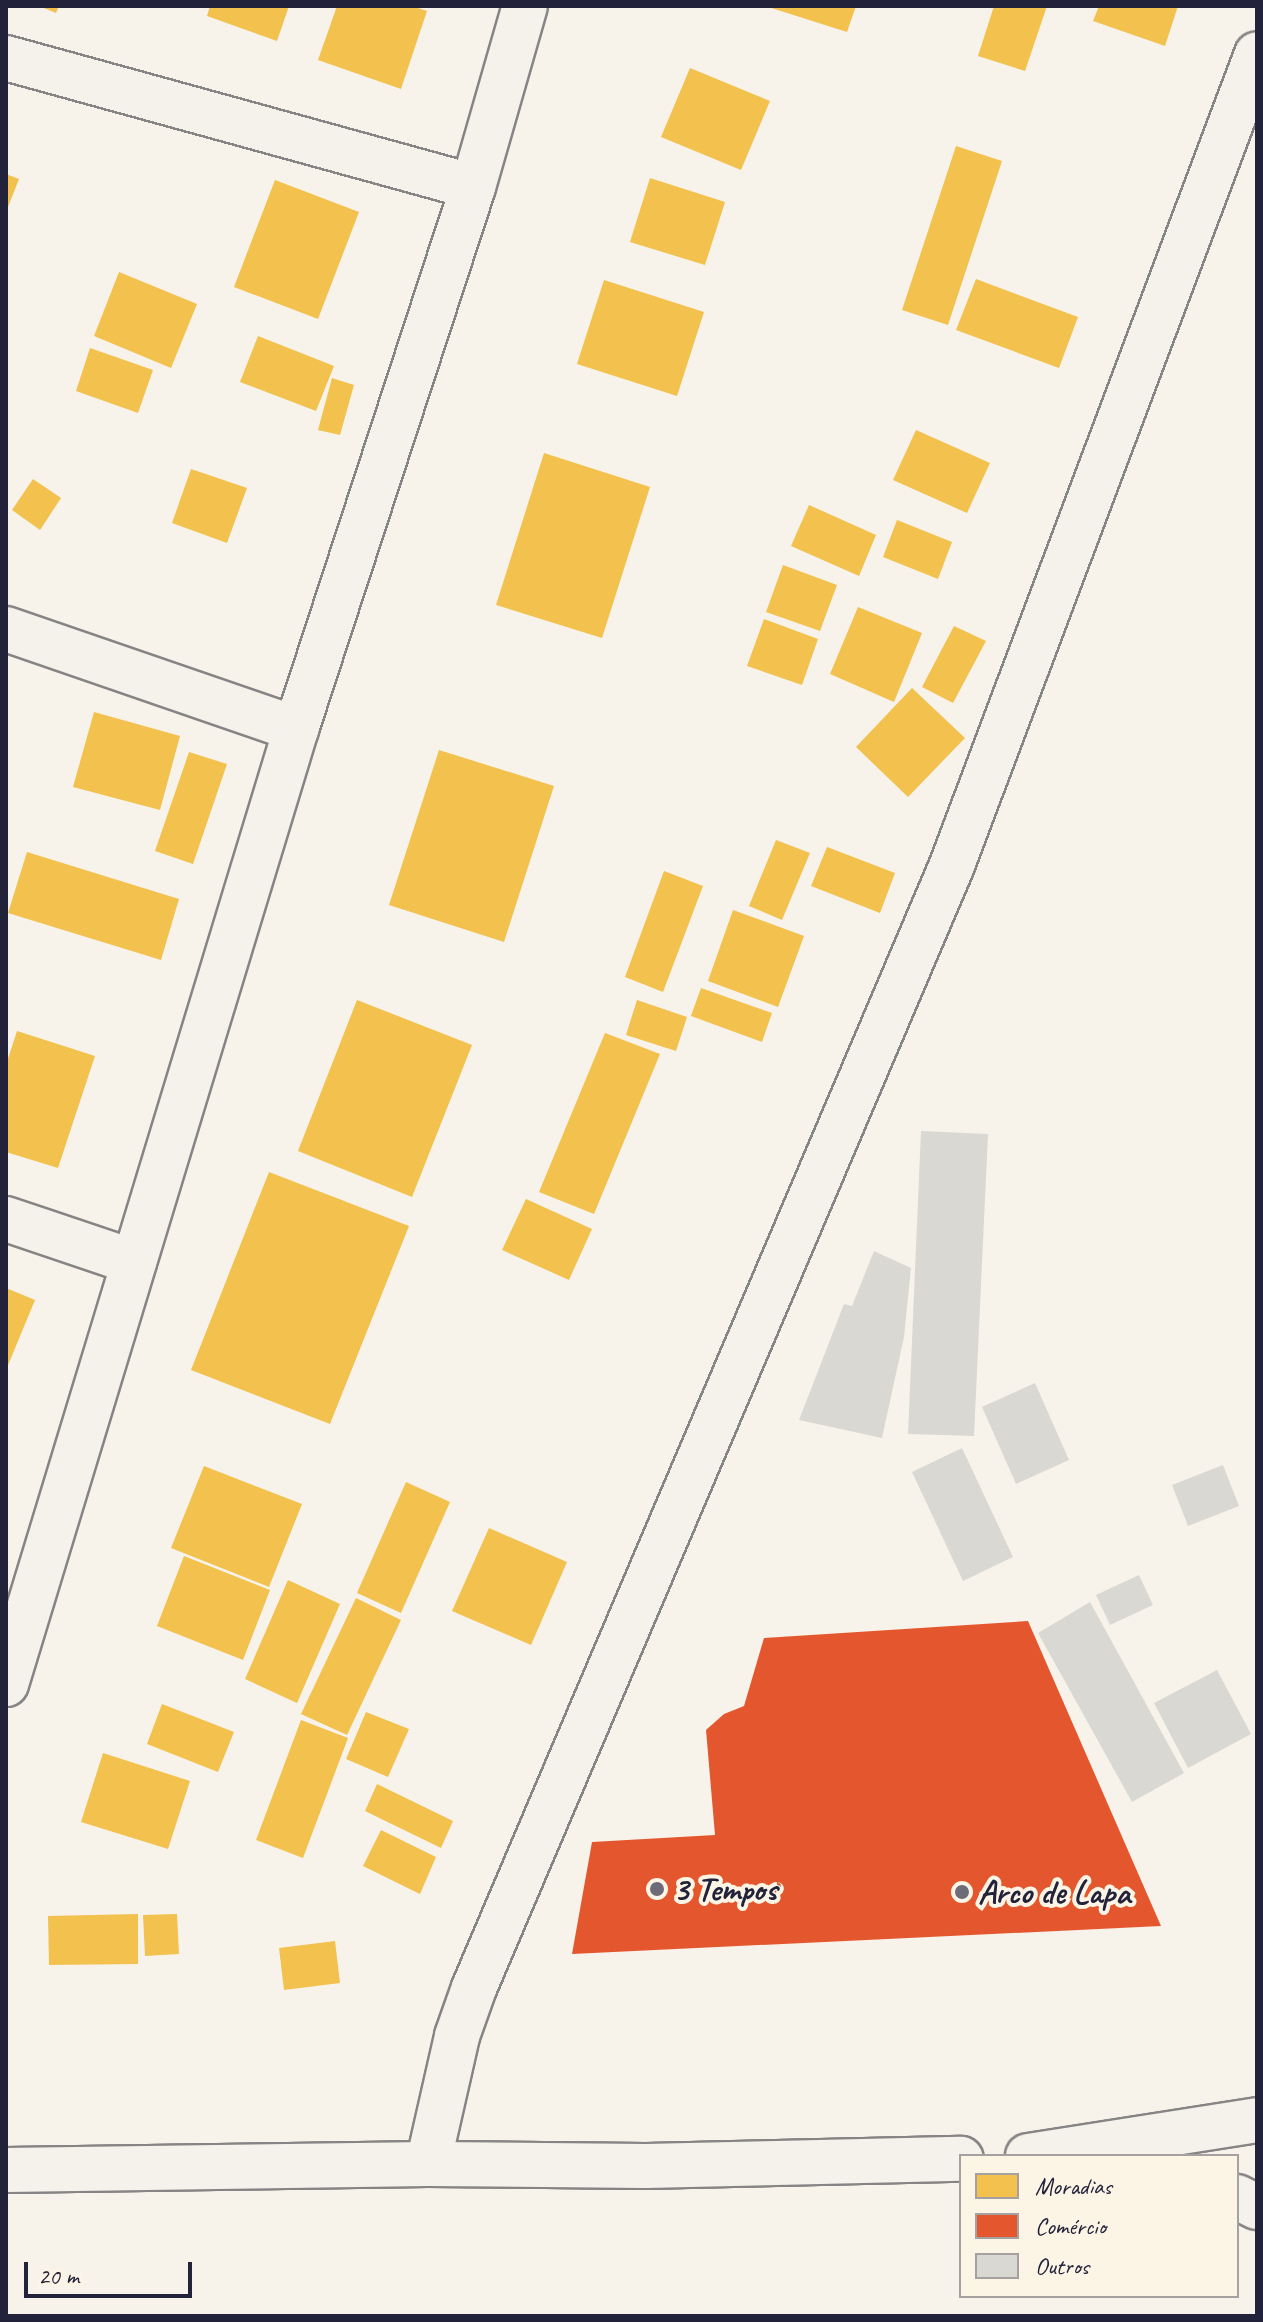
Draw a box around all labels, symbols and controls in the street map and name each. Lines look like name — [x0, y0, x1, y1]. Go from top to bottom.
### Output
place label: 3 Tempos — [673, 1869, 777, 1909]
place label: Arco de Lapa — [978, 1872, 1130, 1912]
marker: 3 Tempos — [648, 1880, 666, 1898]
marker: Arco de Lapa — [953, 1883, 971, 1901]
legend — [959, 2154, 1239, 2298]
text: Moradias — [1035, 2171, 1112, 2201]
text: Comércio — [1035, 2211, 1106, 2241]
scale bar — [28, 2246, 196, 2296]
text: Outros — [1035, 2251, 1089, 2281]
text: 20 m — [38, 2261, 79, 2291]

